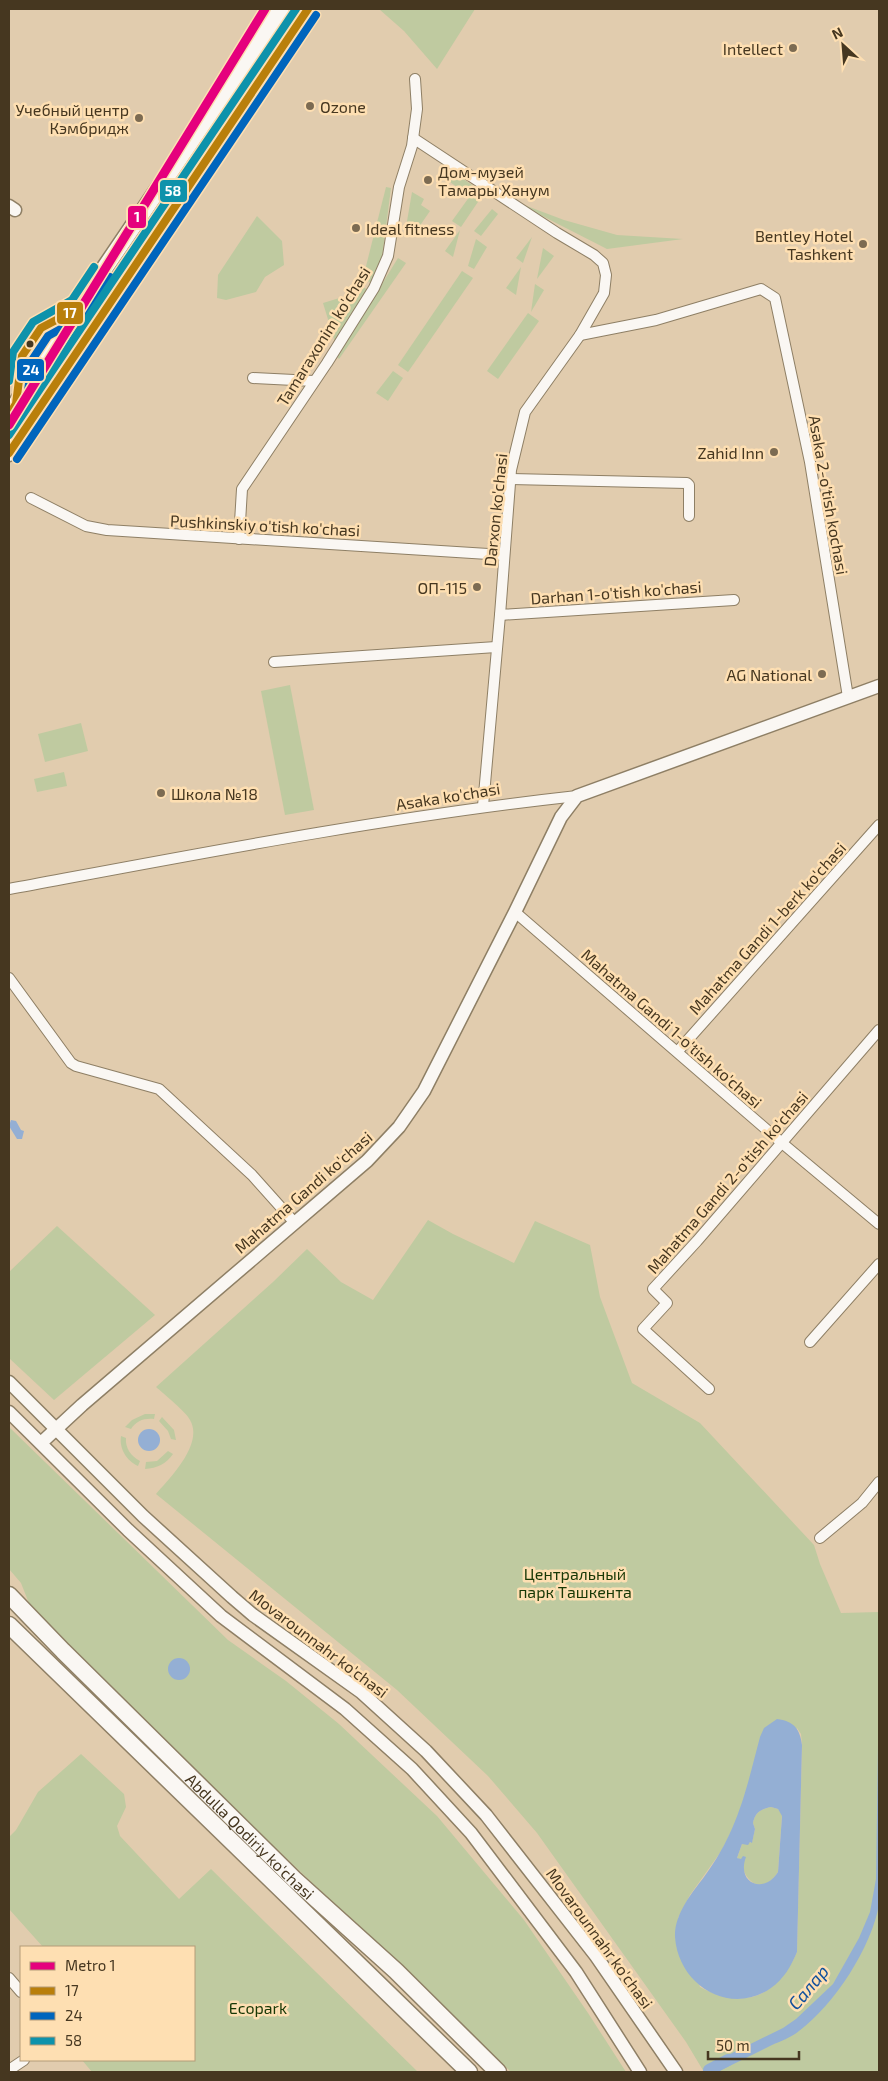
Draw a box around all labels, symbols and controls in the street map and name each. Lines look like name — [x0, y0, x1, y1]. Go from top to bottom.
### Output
north arrow — [818, 20, 868, 70]
text: N — [829, 23, 845, 43]
place label: Intellect — [723, 39, 783, 58]
marker: Intellect — [787, 42, 799, 54]
place label: Ozone — [320, 97, 366, 116]
place label: Учебный центр Кэмбридж — [15, 100, 129, 137]
marker: Ozone — [304, 100, 316, 112]
marker: Учебный центр Кэмбридж — [133, 112, 145, 124]
place label: Дом-музей Тамары Ханум — [438, 162, 550, 200]
marker: Дом-музей Тамары Ханум — [422, 174, 434, 186]
line badge: 58 — [159, 179, 188, 203]
text: 58 — [165, 182, 181, 199]
line badge: 1 — [127, 205, 147, 229]
text: 1 — [134, 208, 140, 225]
place label: Ideal fitness — [366, 219, 454, 238]
marker: Ideal fitness — [350, 222, 362, 234]
place label: Bentley Hotel Tashkent — [755, 226, 853, 263]
marker: Bentley Hotel Tashkent — [857, 238, 869, 250]
street label: Tamaraxonim ko'chasi — [272, 263, 374, 409]
line badge: 17 — [56, 301, 84, 325]
text: 17 — [63, 304, 77, 321]
unlabelled marker — [25, 339, 35, 349]
line badge: 24 — [16, 358, 45, 382]
text: 24 — [22, 361, 40, 378]
street label: Asaka 2-o'tish kochasi — [806, 414, 852, 576]
place label: Zahid Inn — [697, 443, 764, 462]
marker: Zahid Inn — [768, 446, 780, 458]
street label: Darxon ko'chasi — [480, 452, 510, 568]
street label: Pushkinskiy o'tish ko'chasi — [169, 511, 361, 539]
street label: Darhan 1-o'tish ko'chasi — [530, 577, 702, 607]
place label: ОП-115 — [418, 578, 467, 597]
marker: ОП-115 — [471, 581, 483, 593]
place label: AG National — [726, 665, 812, 684]
marker: AG National — [816, 668, 828, 680]
street label: Asaka ko'chasi — [395, 778, 501, 814]
place label: Школа №18 — [171, 784, 258, 803]
marker: Школа №18 — [155, 787, 167, 799]
street label: Mahatma Gandi 1-berk ko'chasi — [685, 838, 849, 1018]
street label: Mahatma Gandi 1-o'tish ko'chasi — [578, 944, 766, 1112]
street label: Mahatma Gandi 2-o'tish ko'chasi — [643, 1087, 811, 1277]
street label: Mahatma Gandi ko'chasi — [230, 1127, 376, 1257]
park label: Центральный парк Ташкента — [518, 1564, 632, 1601]
street label: Movarounnahr ko'chasi — [246, 1585, 392, 1701]
street label: Abdulla Qodiriy ko'chasi — [182, 1769, 319, 1903]
street label: Movarounnahr ko'chasi — [543, 1864, 657, 2012]
legend — [20, 1946, 195, 2061]
text: Metro 1 — [65, 1956, 116, 1974]
water label: Салар — [783, 1960, 833, 2014]
text: 17 — [65, 1981, 79, 1999]
park label: Ecopark — [229, 1998, 287, 2017]
text: 24 — [65, 2006, 83, 2024]
scale bar — [708, 2028, 799, 2060]
text: 58 — [65, 2031, 82, 2049]
text: 50 m — [716, 2036, 750, 2054]

